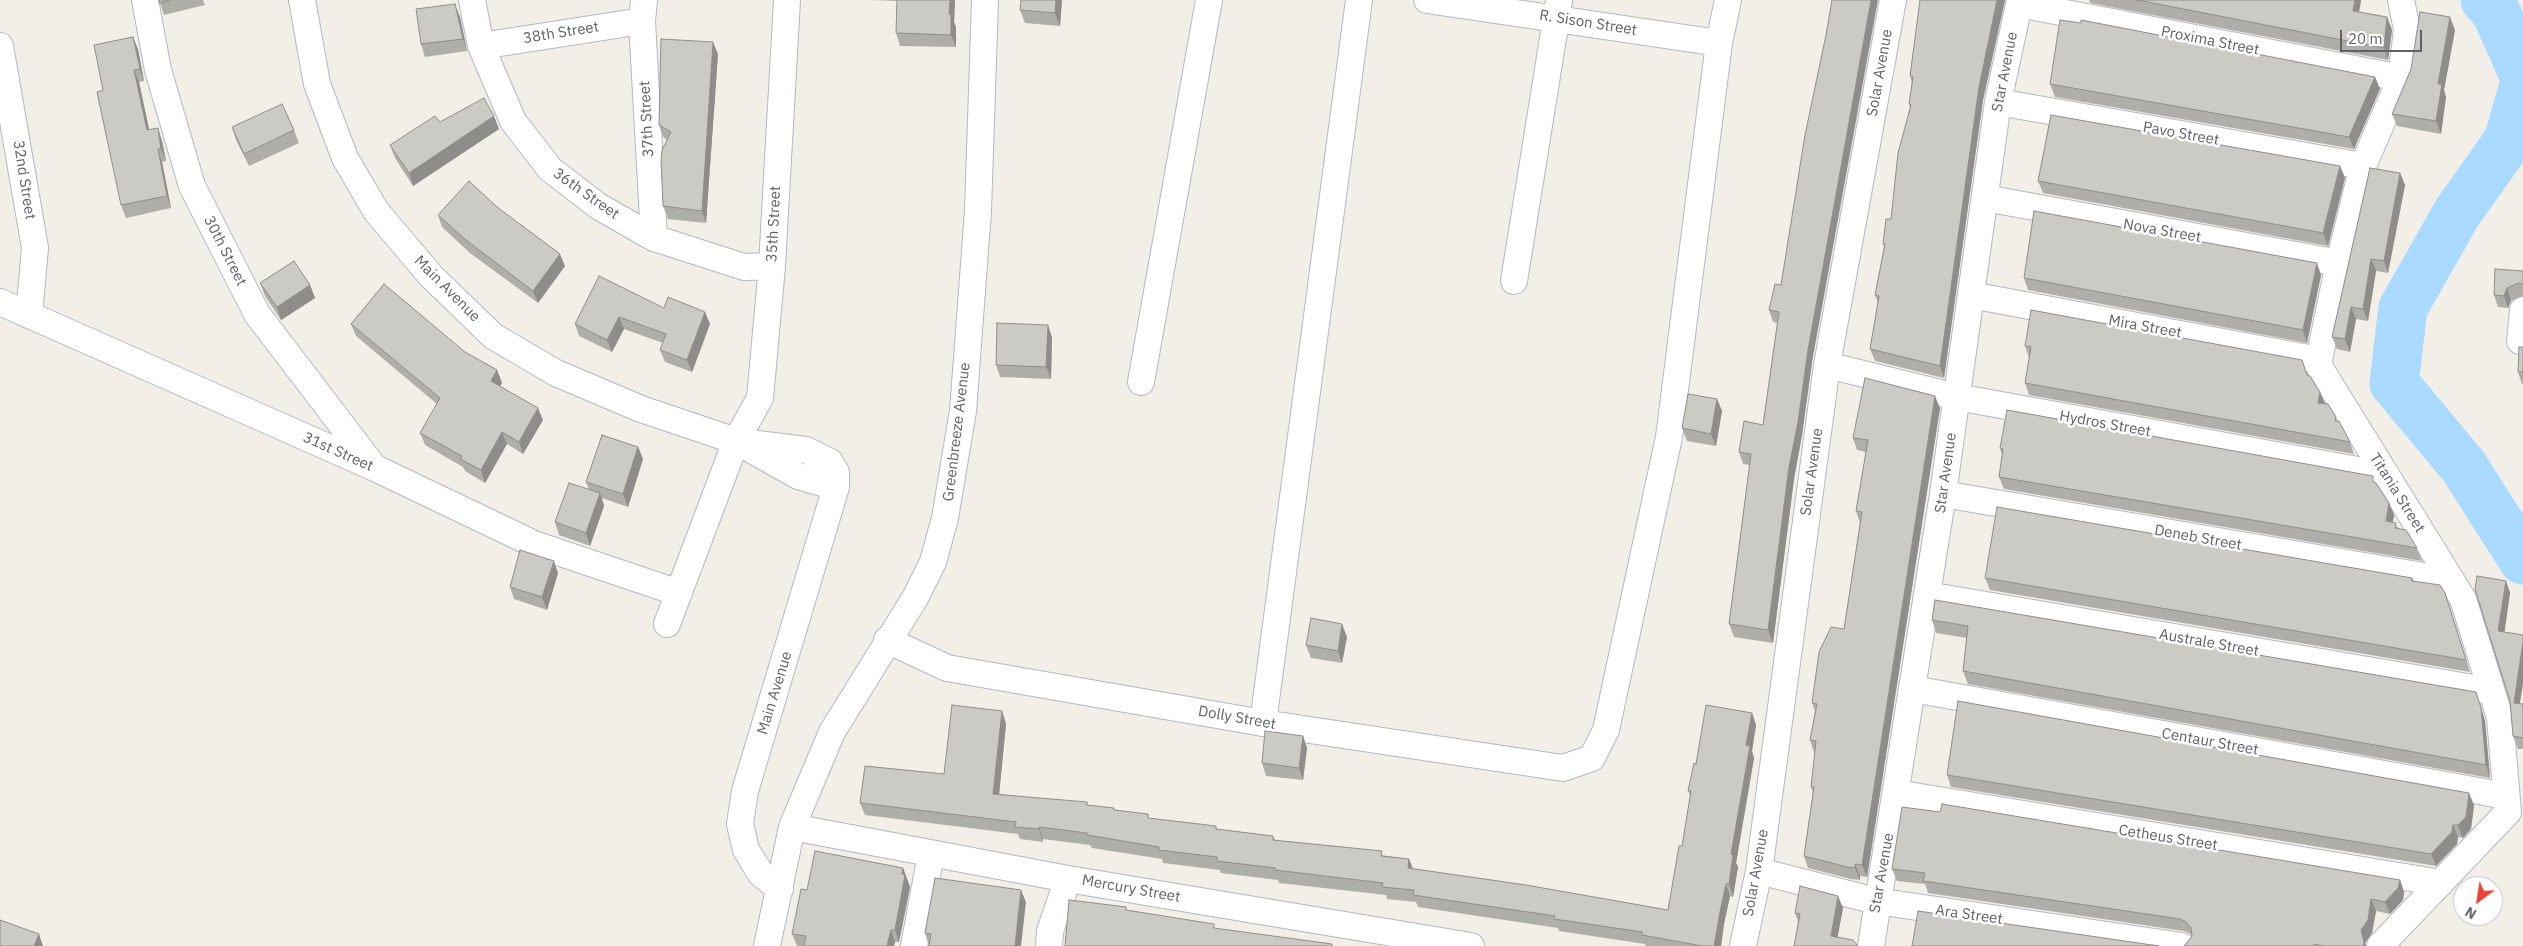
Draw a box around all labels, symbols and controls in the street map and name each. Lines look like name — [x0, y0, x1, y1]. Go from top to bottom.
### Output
street label: R. Sison Street — [1538, 6, 1638, 40]
street label: 38th Street — [522, 18, 600, 48]
scale bar — [2343, 20, 2426, 52]
street label: Proxima Street — [2159, 23, 2261, 59]
street label: Solar Avenue — [1863, 28, 1897, 118]
text: 20 m — [2348, 29, 2383, 48]
street label: Star Avenue — [1988, 30, 2022, 114]
street label: 37th Street — [636, 80, 658, 158]
street label: Pavo Street — [2141, 118, 2221, 150]
street label: 32nd Street — [9, 139, 39, 221]
street label: 36th Street — [550, 165, 622, 223]
street label: 35th Street — [763, 185, 785, 263]
street label: 30th Street — [200, 213, 250, 289]
street label: Nova Street — [2122, 215, 2202, 247]
street label: Main Avenue — [410, 252, 484, 326]
street label: Mira Street — [2107, 312, 2183, 342]
street label: Greenbreeze Avenue — [940, 361, 974, 503]
street label: Hydros Street — [2058, 407, 2152, 441]
street label: Solar Avenue — [1797, 427, 1827, 517]
street label: 31st Street — [300, 428, 376, 476]
street label: Star Avenue — [1931, 432, 1961, 514]
street label: Titania Street — [2365, 450, 2429, 536]
street label: Deneb Street — [2153, 521, 2243, 555]
street label: Australe Street — [2158, 625, 2260, 661]
street label: Main Avenue — [754, 649, 796, 737]
street label: Dolly Street — [1197, 702, 1277, 734]
street label: Centaur Street — [2160, 725, 2260, 759]
street label: Cetheus Street — [2117, 821, 2219, 855]
street label: Solar Avenue — [1739, 828, 1773, 918]
street label: Star Avenue — [1866, 831, 1898, 915]
street label: Mercury Street — [1080, 871, 1182, 907]
north arrow — [2453, 876, 2503, 926]
street label: Ara Street — [1934, 901, 2004, 929]
text: N — [2462, 903, 2480, 923]

